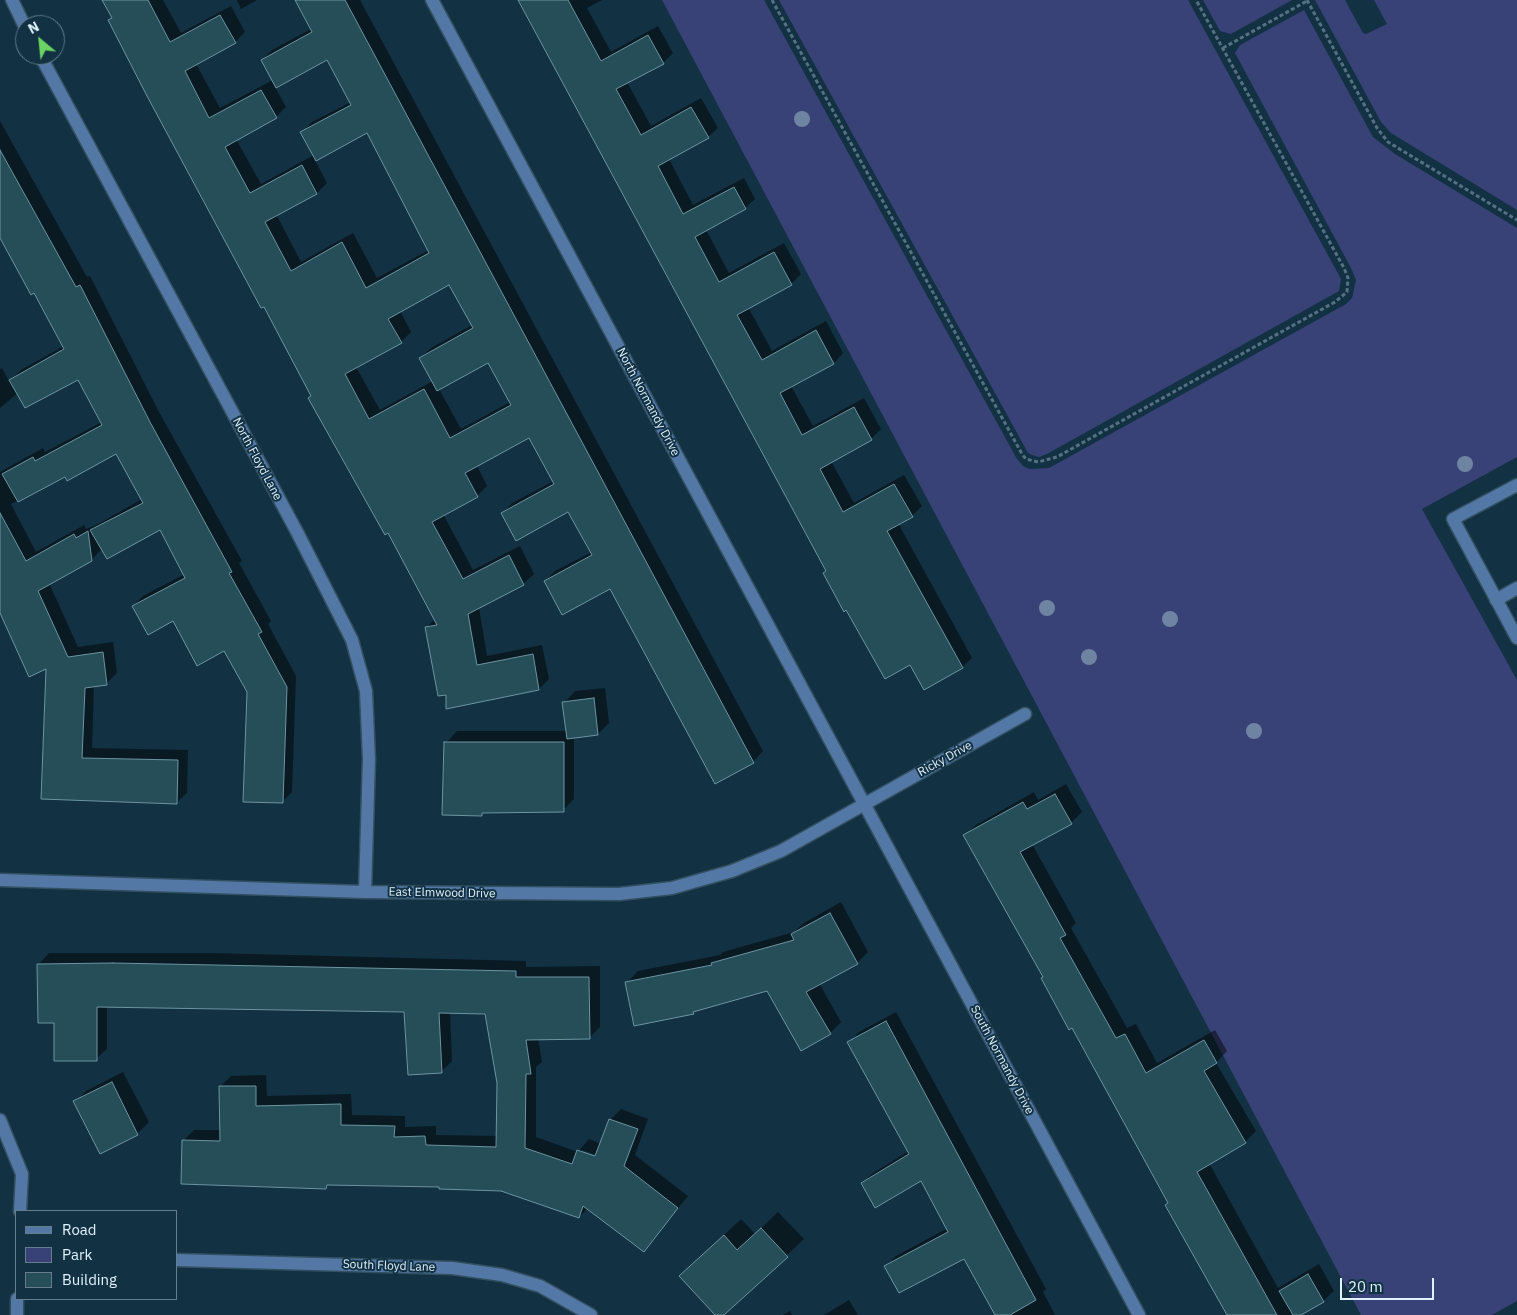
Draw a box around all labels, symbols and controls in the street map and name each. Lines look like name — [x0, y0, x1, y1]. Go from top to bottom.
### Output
north arrow — [15, 15, 65, 65]
text: N — [25, 17, 42, 38]
street label: North Normandy Drive — [613, 345, 683, 459]
street label: North Floyd Lane — [229, 415, 285, 503]
street label: Ricky Drive — [915, 738, 975, 780]
street label: East Elmwood Drive — [388, 885, 496, 901]
street label: South Normandy Drive — [967, 1003, 1037, 1117]
legend — [15, 1210, 178, 1300]
text: Road — [62, 1220, 97, 1239]
text: Park — [62, 1245, 92, 1264]
street label: South Floyd Lane — [343, 1257, 435, 1275]
scale bar — [1342, 1268, 1436, 1300]
text: Building — [62, 1270, 117, 1289]
text: 20 m — [1348, 1277, 1383, 1296]

